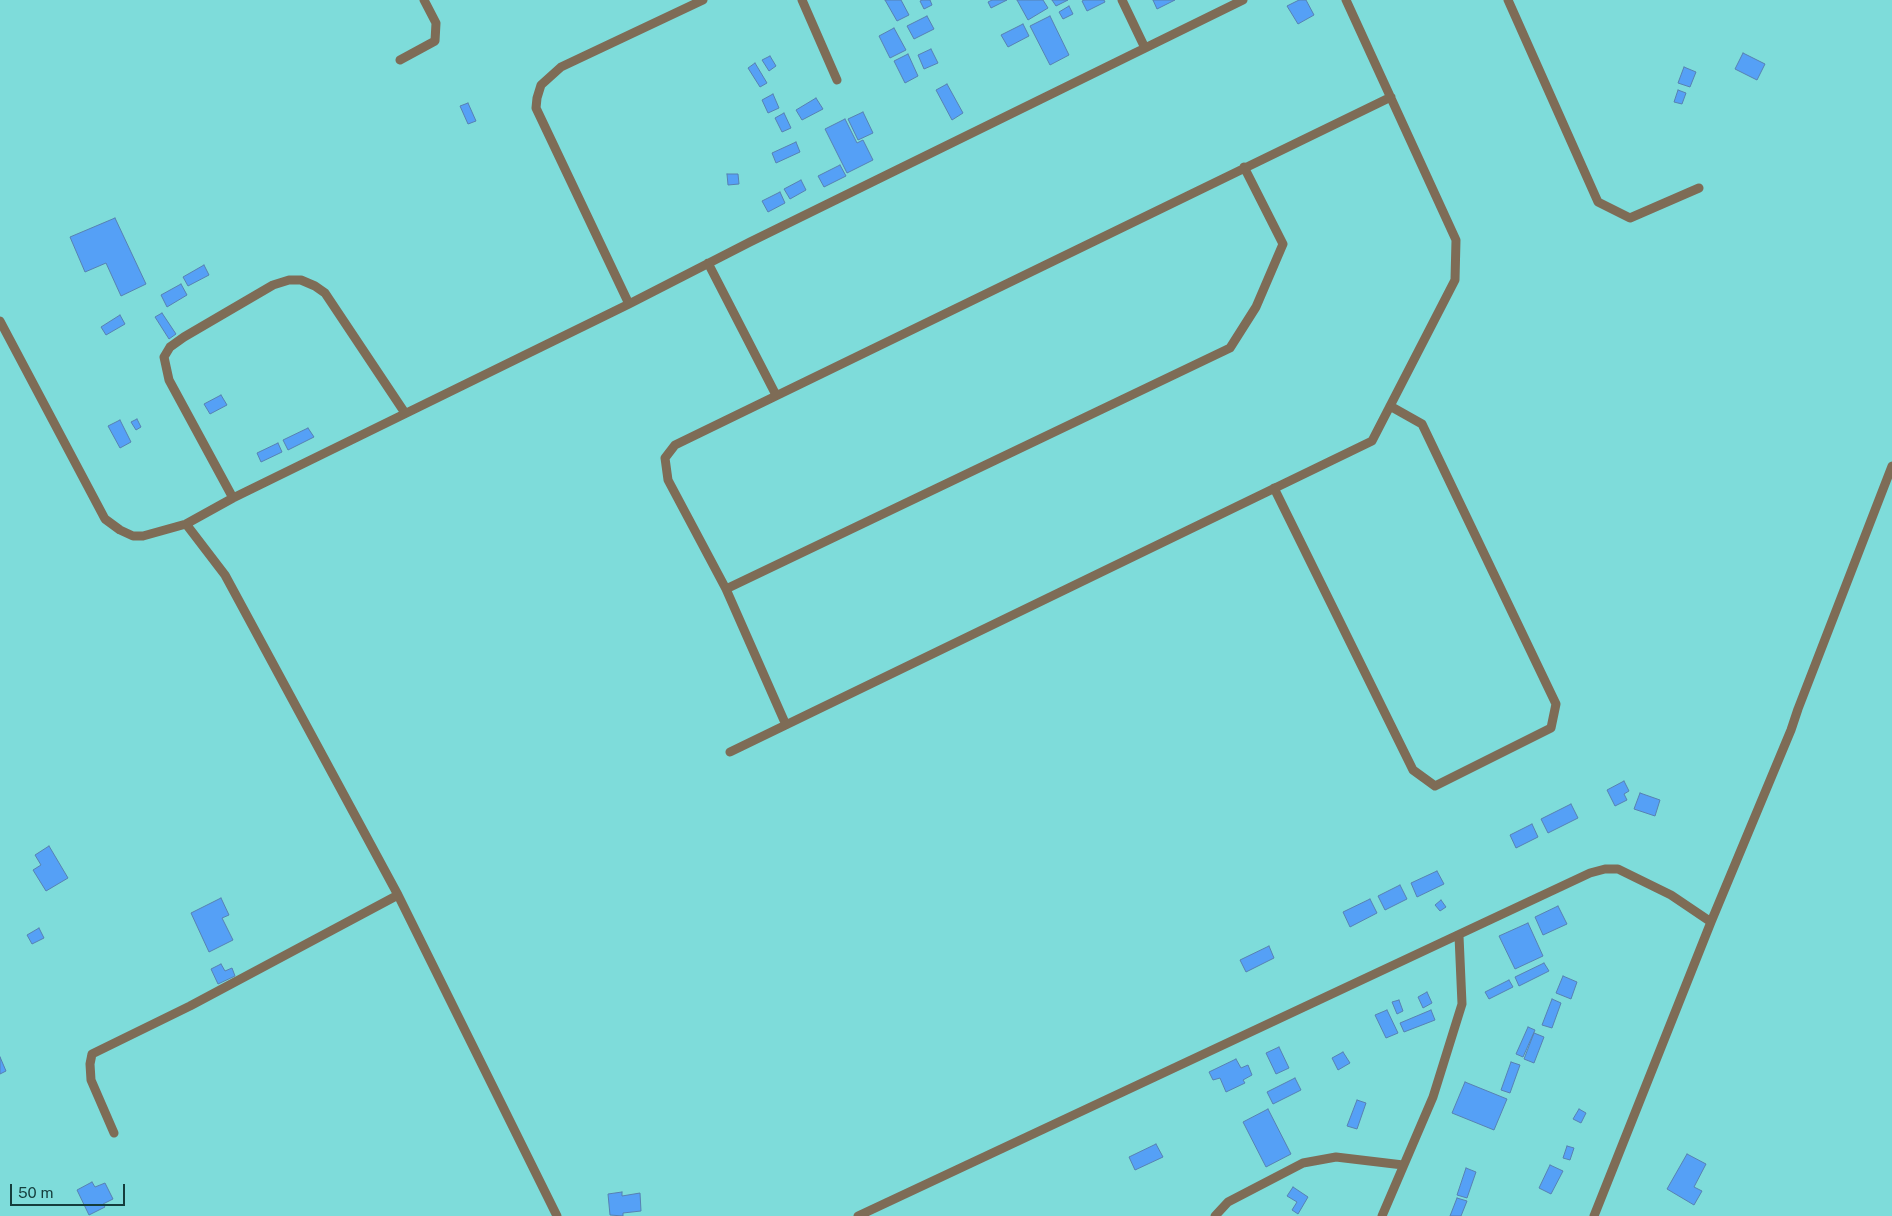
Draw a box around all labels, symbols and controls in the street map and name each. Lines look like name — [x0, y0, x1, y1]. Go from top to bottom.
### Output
scale bar — [12, 1174, 128, 1206]
text: 50 m — [18, 1184, 53, 1201]

